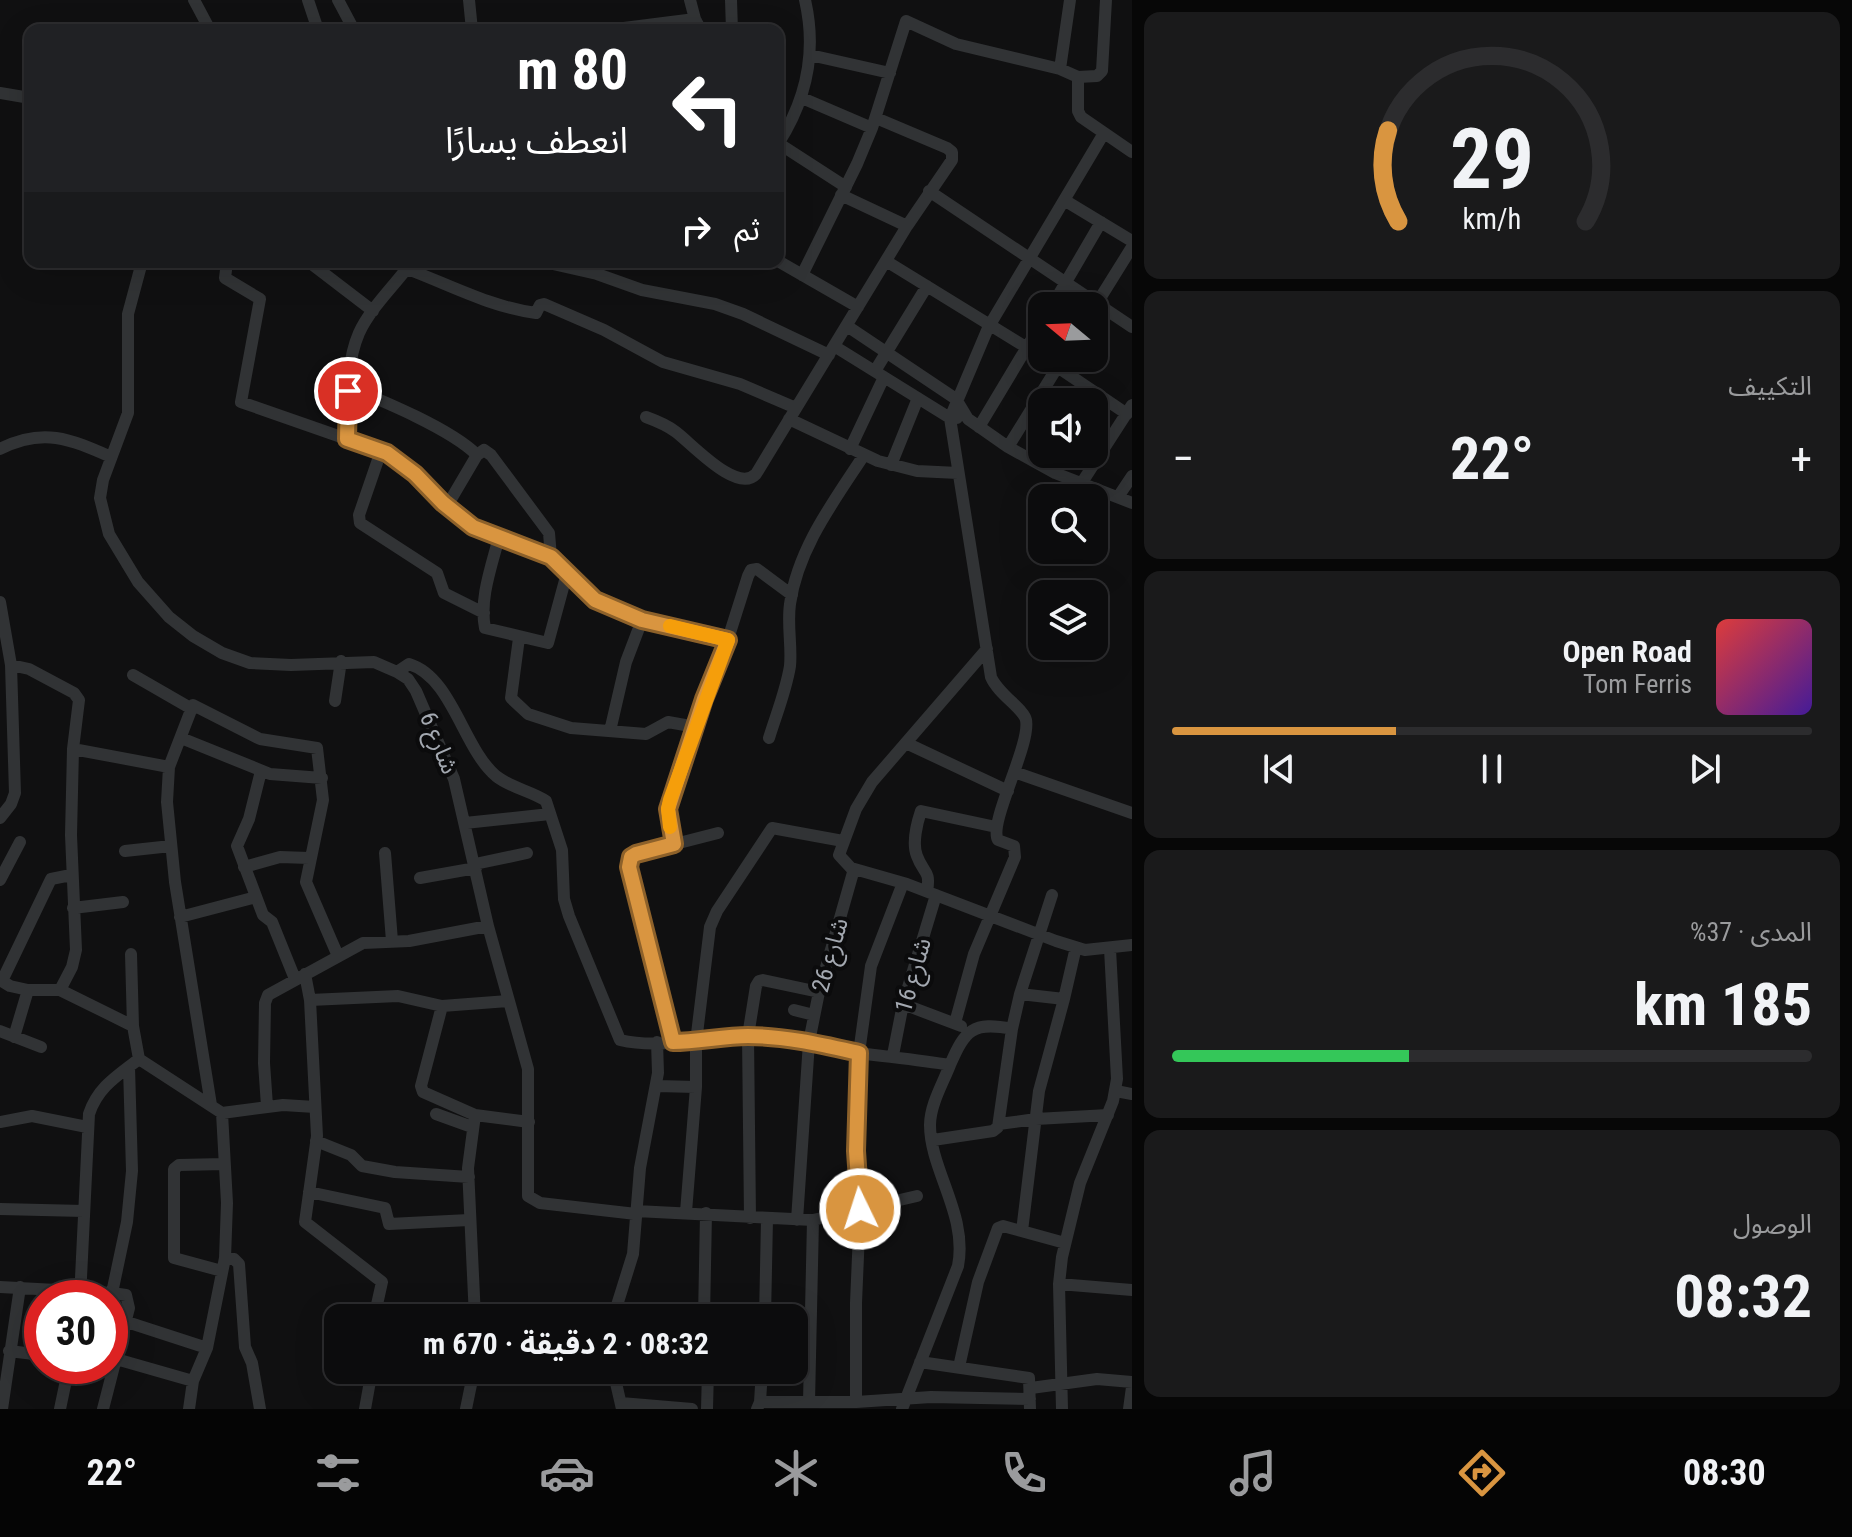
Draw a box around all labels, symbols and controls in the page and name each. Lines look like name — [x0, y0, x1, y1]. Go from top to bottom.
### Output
text: 80 m — [517, 37, 628, 103]
icon: left — [656, 56, 760, 160]
text: 29 — [1450, 110, 1534, 207]
text: انعطف يسارًا — [445, 120, 628, 162]
text: km/h — [1463, 202, 1521, 236]
icon: right — [674, 208, 718, 252]
text: ثم — [734, 212, 760, 247]
north arrow — [1028, 292, 1108, 372]
map controls — [1028, 292, 1108, 660]
pin — [314, 357, 382, 425]
icon: arrive — [326, 369, 370, 413]
text: التكييف — [1728, 371, 1812, 401]
button: sound — [1028, 388, 1108, 468]
text: 22° — [1450, 423, 1534, 494]
text: − — [1172, 433, 1194, 485]
text: + — [1790, 433, 1812, 485]
button: search — [1028, 484, 1108, 564]
button: layers — [1028, 580, 1108, 660]
text: Open Road — [1562, 634, 1692, 669]
text: Tom Ferris — [1583, 669, 1692, 699]
street label: شارع 6 — [411, 708, 464, 779]
icon: previous — [1257, 747, 1301, 791]
icon: pause — [1470, 747, 1514, 791]
icon: next — [1683, 747, 1727, 791]
street label: شارع 26 — [806, 915, 857, 996]
text: المدى · 37% — [1690, 917, 1812, 947]
street label: شارع 16 — [889, 935, 940, 1016]
text: 185 km — [1634, 969, 1812, 1040]
position arrow — [818, 1167, 902, 1251]
text: الوصول — [1733, 1209, 1812, 1239]
text: 08:32 — [1674, 1261, 1812, 1332]
speed limit sign: 30 — [24, 1280, 128, 1384]
text: 08:32 · 2 دقيقة · 670 m — [423, 1326, 709, 1361]
icon: filters — [310, 1445, 366, 1501]
icon: car — [539, 1445, 595, 1501]
icon: climate — [768, 1445, 824, 1501]
icon: phone — [996, 1445, 1052, 1501]
icon: music — [1225, 1445, 1281, 1501]
icon: directions — [1454, 1445, 1510, 1501]
text: 22° — [87, 1452, 137, 1494]
text: 08:30 — [1683, 1452, 1766, 1494]

